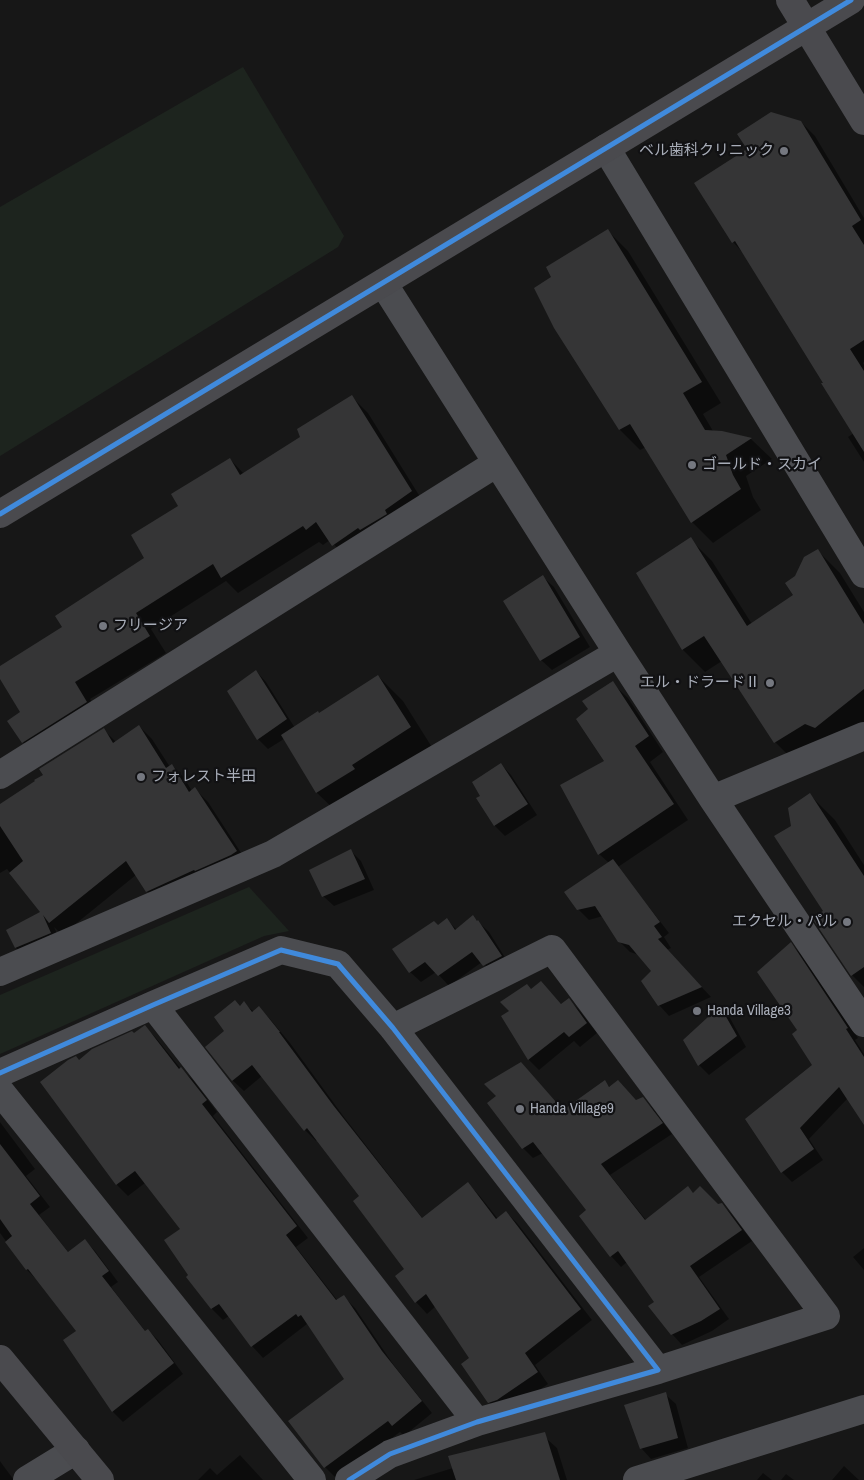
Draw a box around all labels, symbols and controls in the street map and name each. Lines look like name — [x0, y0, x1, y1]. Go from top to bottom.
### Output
place label: ベル歯科クリニック — [639, 142, 774, 160]
marker: ベル歯科クリニック — [778, 145, 790, 157]
place label: ゴールド・スカイ — [702, 456, 822, 474]
marker: ゴールド・スカイ — [686, 459, 698, 471]
place label: フリージア — [113, 617, 188, 635]
marker: フリージア — [97, 620, 109, 632]
place label: エル・ドラードⅡ — [640, 674, 760, 692]
marker: エル・ドラードⅡ — [764, 677, 776, 689]
place label: フォレスト半田 — [151, 768, 256, 786]
marker: フォレスト半田 — [135, 771, 147, 783]
place label: エクセル・パル — [732, 913, 837, 931]
marker: エクセル・パル — [841, 916, 853, 928]
place label: Handa Village3 — [707, 1002, 791, 1020]
marker: Handa Village3 — [691, 1005, 703, 1017]
place label: Handa Village9 — [530, 1100, 614, 1118]
marker: Handa Village9 — [514, 1103, 526, 1115]

